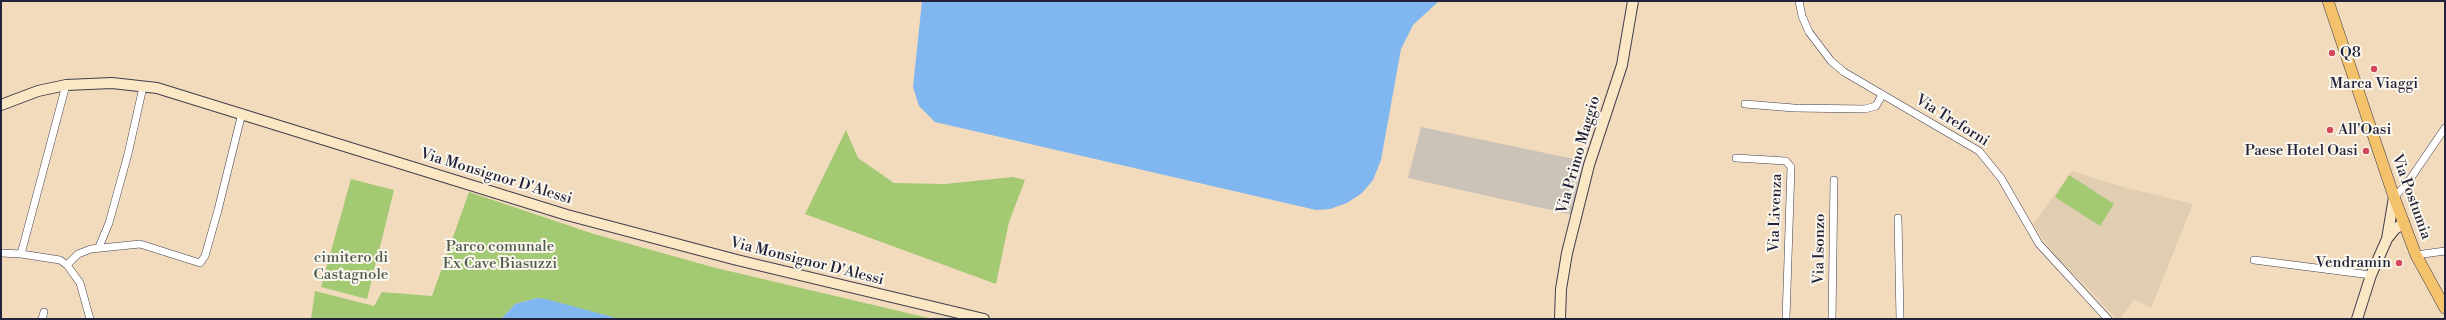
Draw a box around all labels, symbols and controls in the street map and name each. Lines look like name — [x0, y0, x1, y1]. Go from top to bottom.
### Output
place label: Q8 — [2340, 44, 2361, 62]
marker: Q8 — [2327, 48, 2337, 58]
marker: Marca Viaggi — [2369, 64, 2379, 74]
place label: Marca Viaggi — [2330, 75, 2418, 93]
street label: Via Treforni — [1912, 91, 1992, 151]
street label: Via Primo Maggio — [1554, 94, 1604, 216]
place label: All'Oasi — [2338, 121, 2391, 139]
marker: All'Oasi — [2325, 125, 2335, 135]
place label: Paese Hotel Oasi — [2245, 142, 2358, 160]
street label: Via Monsignor D'Alessi — [418, 145, 574, 209]
marker: Paese Hotel Oasi — [2361, 146, 2371, 156]
street label: Via Postumia — [2387, 152, 2435, 242]
street label: Via Livenza — [1766, 173, 1786, 253]
street label: Via Isonzo — [1810, 213, 1830, 285]
street label: Via Monsignor D'Alessi — [728, 234, 886, 290]
park label: Parco comunale Ex Cave Biasuzzi — [443, 238, 557, 273]
park label: cimitero di Castagnole — [314, 249, 388, 284]
place label: Vendramin — [2315, 254, 2391, 272]
marker: Vendramin — [2394, 258, 2404, 268]

